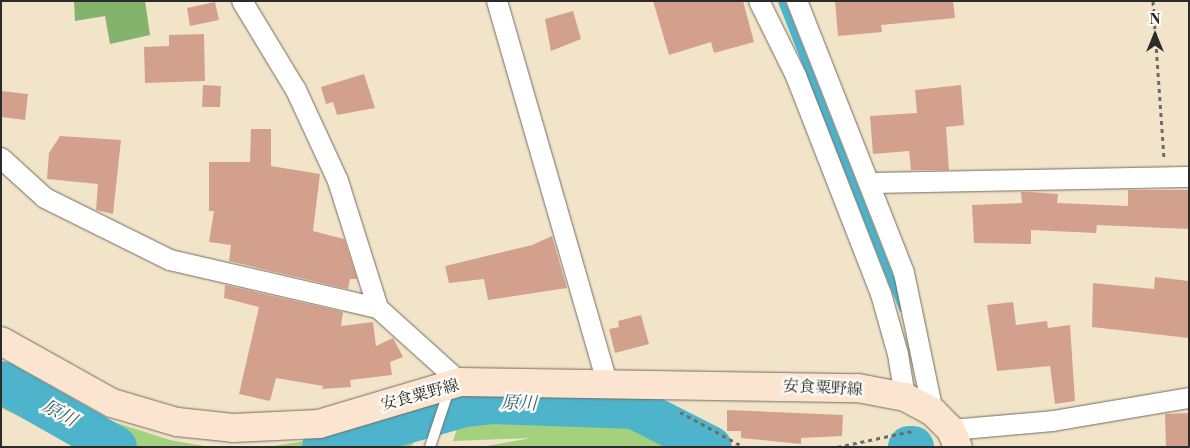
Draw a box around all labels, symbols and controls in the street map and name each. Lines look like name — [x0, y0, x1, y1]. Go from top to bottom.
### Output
north arrow — [1130, 10, 1180, 60]
text: N — [1149, 11, 1161, 29]
street label: 安食粟野線 — [379, 375, 461, 415]
street label: 安食粟野線 — [783, 376, 863, 400]
water label: 原川 — [501, 393, 537, 415]
water label: 原川 — [38, 396, 80, 432]

